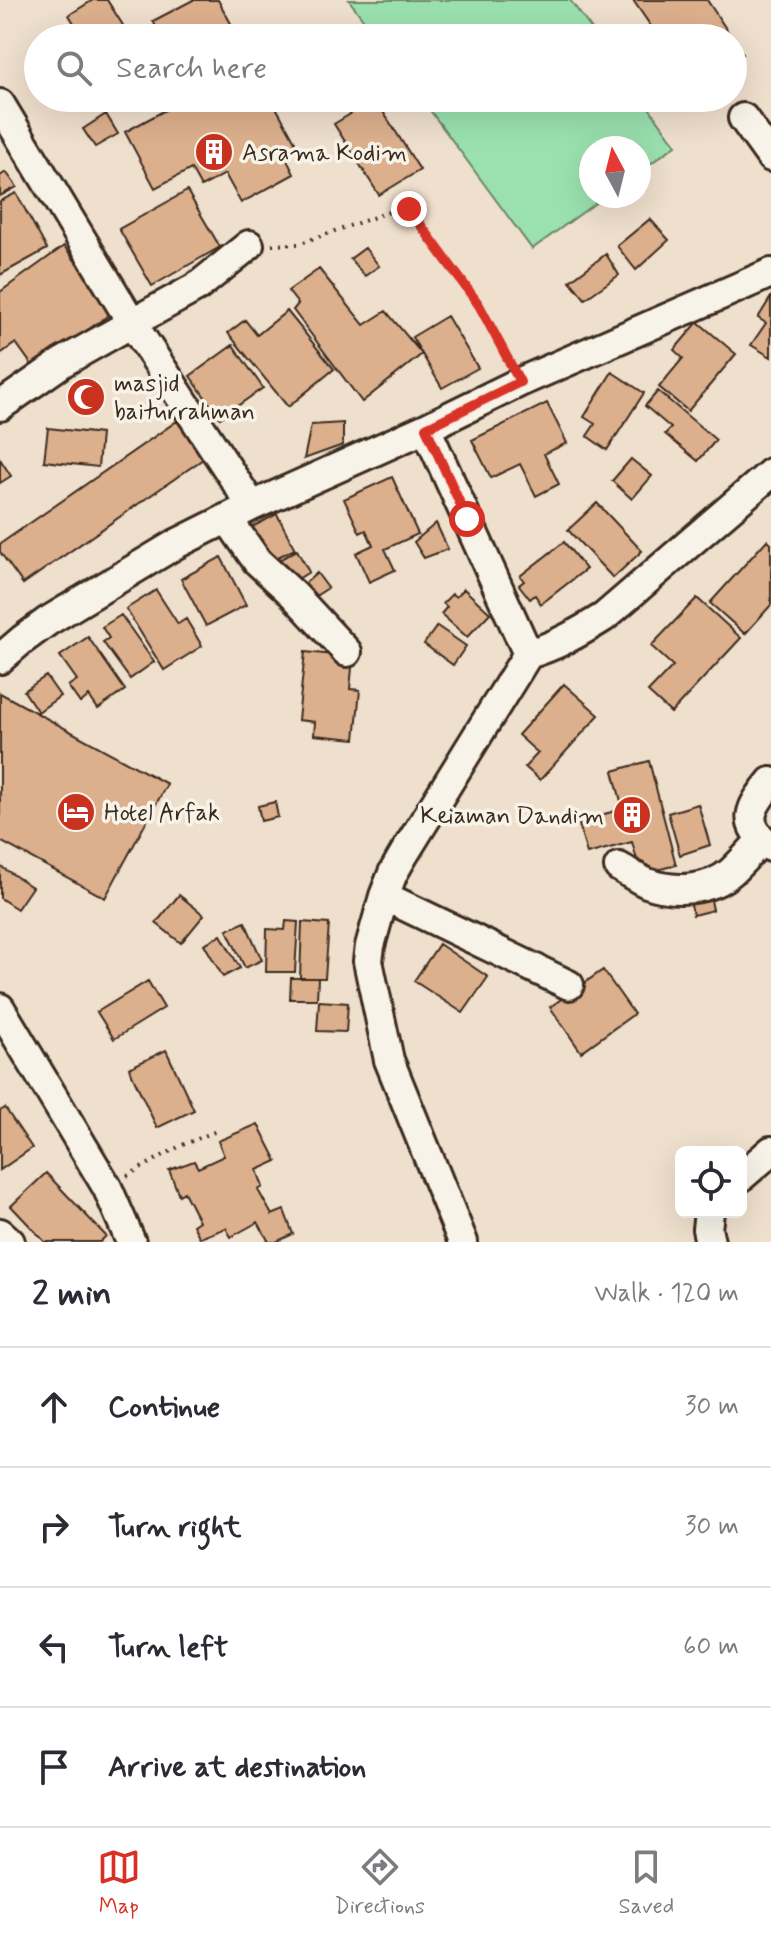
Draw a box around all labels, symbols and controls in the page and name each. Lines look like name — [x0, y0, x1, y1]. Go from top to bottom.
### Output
search box — [24, 24, 747, 112]
icon: search — [52, 46, 96, 90]
text: Search here — [116, 49, 267, 88]
building icon: Asrama Kodim — [193, 131, 235, 173]
north arrow — [579, 136, 651, 208]
place label: Asrama Kodim — [242, 138, 407, 169]
route end — [391, 191, 427, 227]
place label: masjid baiturrahman — [114, 369, 255, 428]
mosque icon: masjid baiturrahman — [65, 376, 107, 418]
route start — [449, 501, 485, 537]
hotel icon: Hotel Arfak — [55, 791, 97, 833]
building icon: Keiaman Dandim — [611, 794, 653, 836]
place label: Hotel Arfak — [104, 798, 220, 829]
place label: Keiaman Dandim — [420, 801, 604, 832]
map controls — [675, 1146, 747, 1218]
button: locate — [675, 1146, 747, 1218]
text: 2 min — [32, 1272, 112, 1317]
text: Walk · 120 m — [594, 1277, 739, 1311]
icon: ahead — [32, 1385, 76, 1429]
text: Continue — [108, 1388, 220, 1427]
text: 30 m — [685, 1390, 739, 1424]
icon: right — [32, 1505, 76, 1549]
text: Turn right — [108, 1508, 241, 1547]
text: 30 m — [685, 1510, 739, 1544]
icon: left — [32, 1625, 76, 1669]
text: Turn left — [108, 1628, 228, 1667]
text: 60 m — [683, 1630, 739, 1664]
icon: arrive — [32, 1745, 76, 1789]
text: Arrive at destination — [108, 1748, 366, 1787]
tab: Map — [97, 1845, 141, 1921]
tab: Directions — [334, 1845, 425, 1921]
tab: Saved — [619, 1845, 674, 1921]

